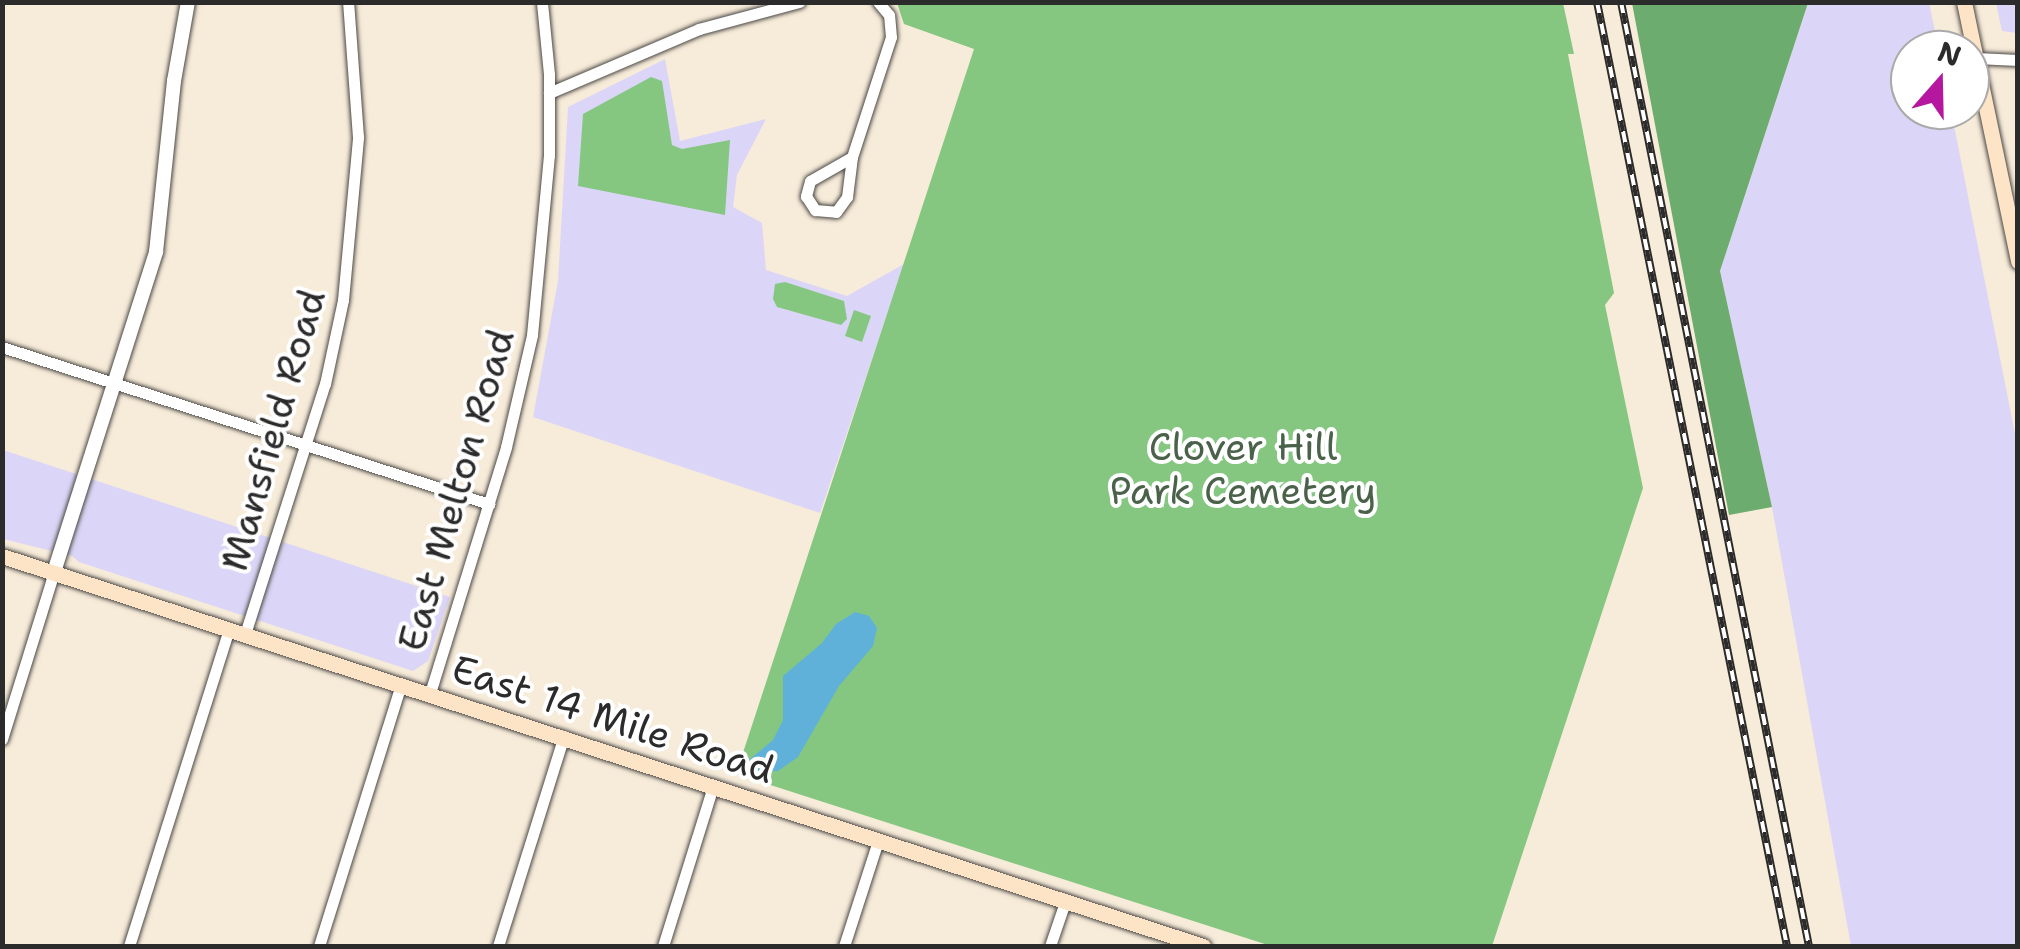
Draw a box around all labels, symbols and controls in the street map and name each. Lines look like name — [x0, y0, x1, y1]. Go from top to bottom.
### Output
north arrow — [1890, 30, 1990, 130]
text: N — [1933, 32, 1966, 75]
street label: Mansfield Road — [211, 284, 335, 576]
street label: East Melton Road — [388, 324, 524, 656]
park label: Clover Hill Park Cemetery — [1110, 424, 1376, 514]
street label: East 14 Mile Road — [446, 645, 780, 793]

